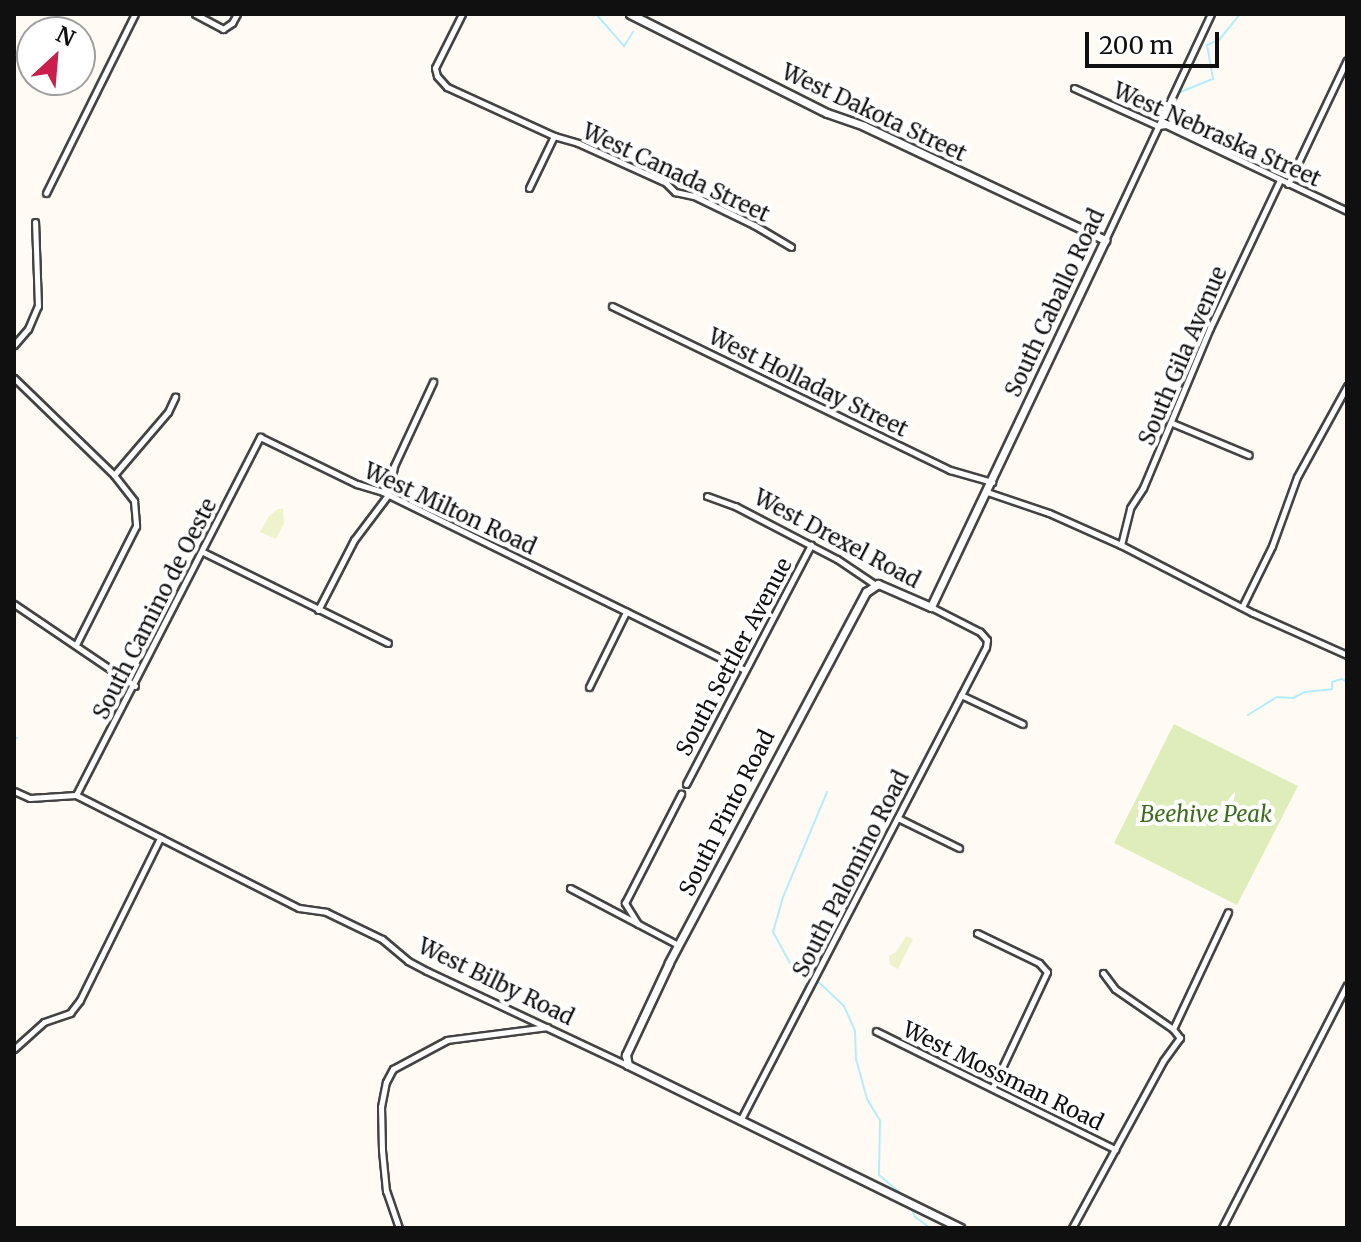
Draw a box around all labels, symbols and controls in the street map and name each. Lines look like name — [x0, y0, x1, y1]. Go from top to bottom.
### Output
north arrow — [16, 16, 96, 96]
scale bar — [1089, 16, 1223, 66]
text: N — [52, 20, 80, 53]
text: 200 m — [1099, 30, 1173, 61]
street label: West Dakota Street — [778, 59, 970, 167]
street label: West Nebraska Street — [1109, 77, 1325, 193]
street label: West Canada Street — [578, 118, 774, 228]
street label: South Caballo Road — [1000, 205, 1110, 401]
street label: South Gila Avenue — [1133, 263, 1233, 449]
street label: West Holladay Street — [704, 323, 912, 443]
street label: West Milton Road — [360, 458, 540, 560]
street label: West Drexel Road — [749, 484, 925, 594]
street label: South Camino de Oeste — [88, 494, 222, 724]
street label: South Settler Avenue — [671, 553, 797, 761]
street label: South Pinto Road — [674, 726, 780, 900]
street label: South Palomino Road — [787, 766, 915, 982]
park label: Beehive Peak — [1140, 802, 1272, 828]
street label: West Bilby Road — [414, 933, 578, 1031]
street label: West Mossman Road — [898, 1016, 1108, 1136]

